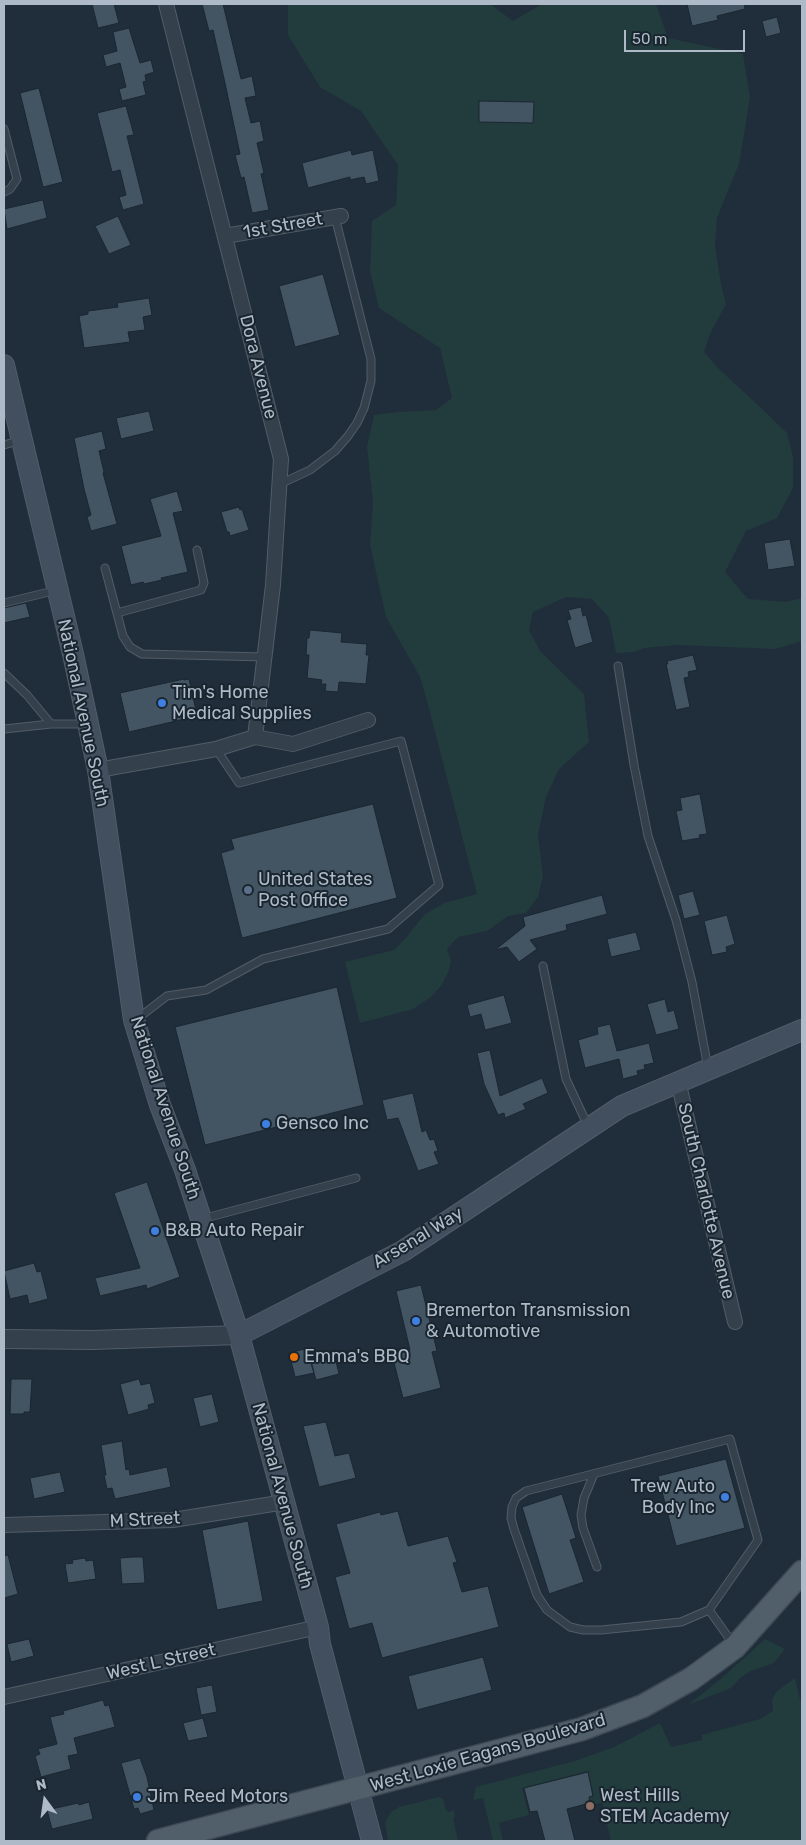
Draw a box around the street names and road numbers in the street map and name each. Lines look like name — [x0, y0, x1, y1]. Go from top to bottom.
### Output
street label: 1st Street — [242, 208, 324, 244]
street label: Dora Avenue — [235, 313, 281, 421]
street label: National Avenue South — [53, 617, 113, 809]
street label: National Avenue South — [125, 1014, 205, 1202]
street label: South Charlotte Avenue — [673, 1101, 739, 1301]
street label: Arsenal Way — [369, 1203, 467, 1273]
street label: National Avenue South — [247, 1401, 317, 1591]
street label: M Street — [109, 1507, 181, 1533]
street label: West L Street — [104, 1639, 218, 1685]
street label: West Loxie Eagans Boulevard — [368, 1709, 608, 1797]

